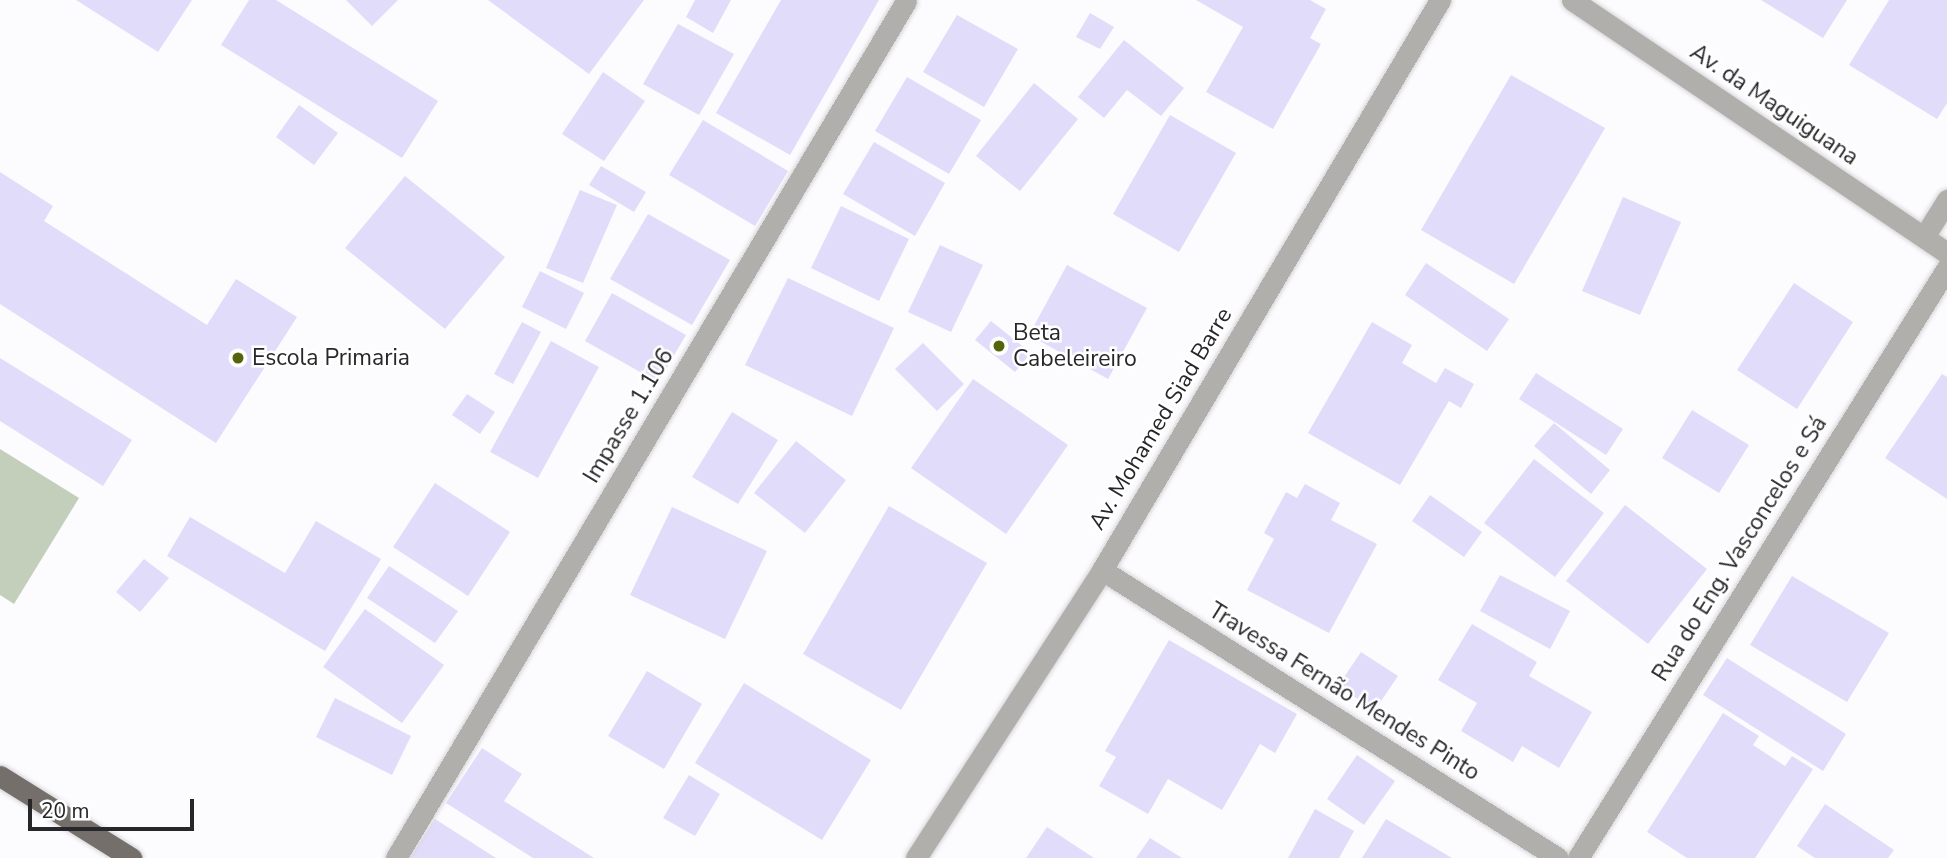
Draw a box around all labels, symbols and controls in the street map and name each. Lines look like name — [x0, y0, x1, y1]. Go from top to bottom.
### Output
street label: Av. da Maguiguana — [1685, 38, 1863, 172]
street label: Av. Mohamed Siad Barre — [1084, 303, 1238, 535]
place label: Beta Cabeleireiro — [1013, 319, 1137, 373]
marker: Beta Cabeleireiro — [991, 338, 1007, 354]
place label: Escola Primaria — [252, 344, 410, 372]
street label: Impasse 1.106 — [578, 344, 680, 488]
marker: Escola Primaria — [230, 350, 246, 366]
street label: Rua do Eng. Vasconcelos e Sá — [1647, 411, 1833, 687]
street label: Travessa Fernão Mendes Pinto — [1203, 597, 1485, 787]
scale bar — [32, 784, 198, 828]
text: 20 m — [41, 797, 90, 825]

